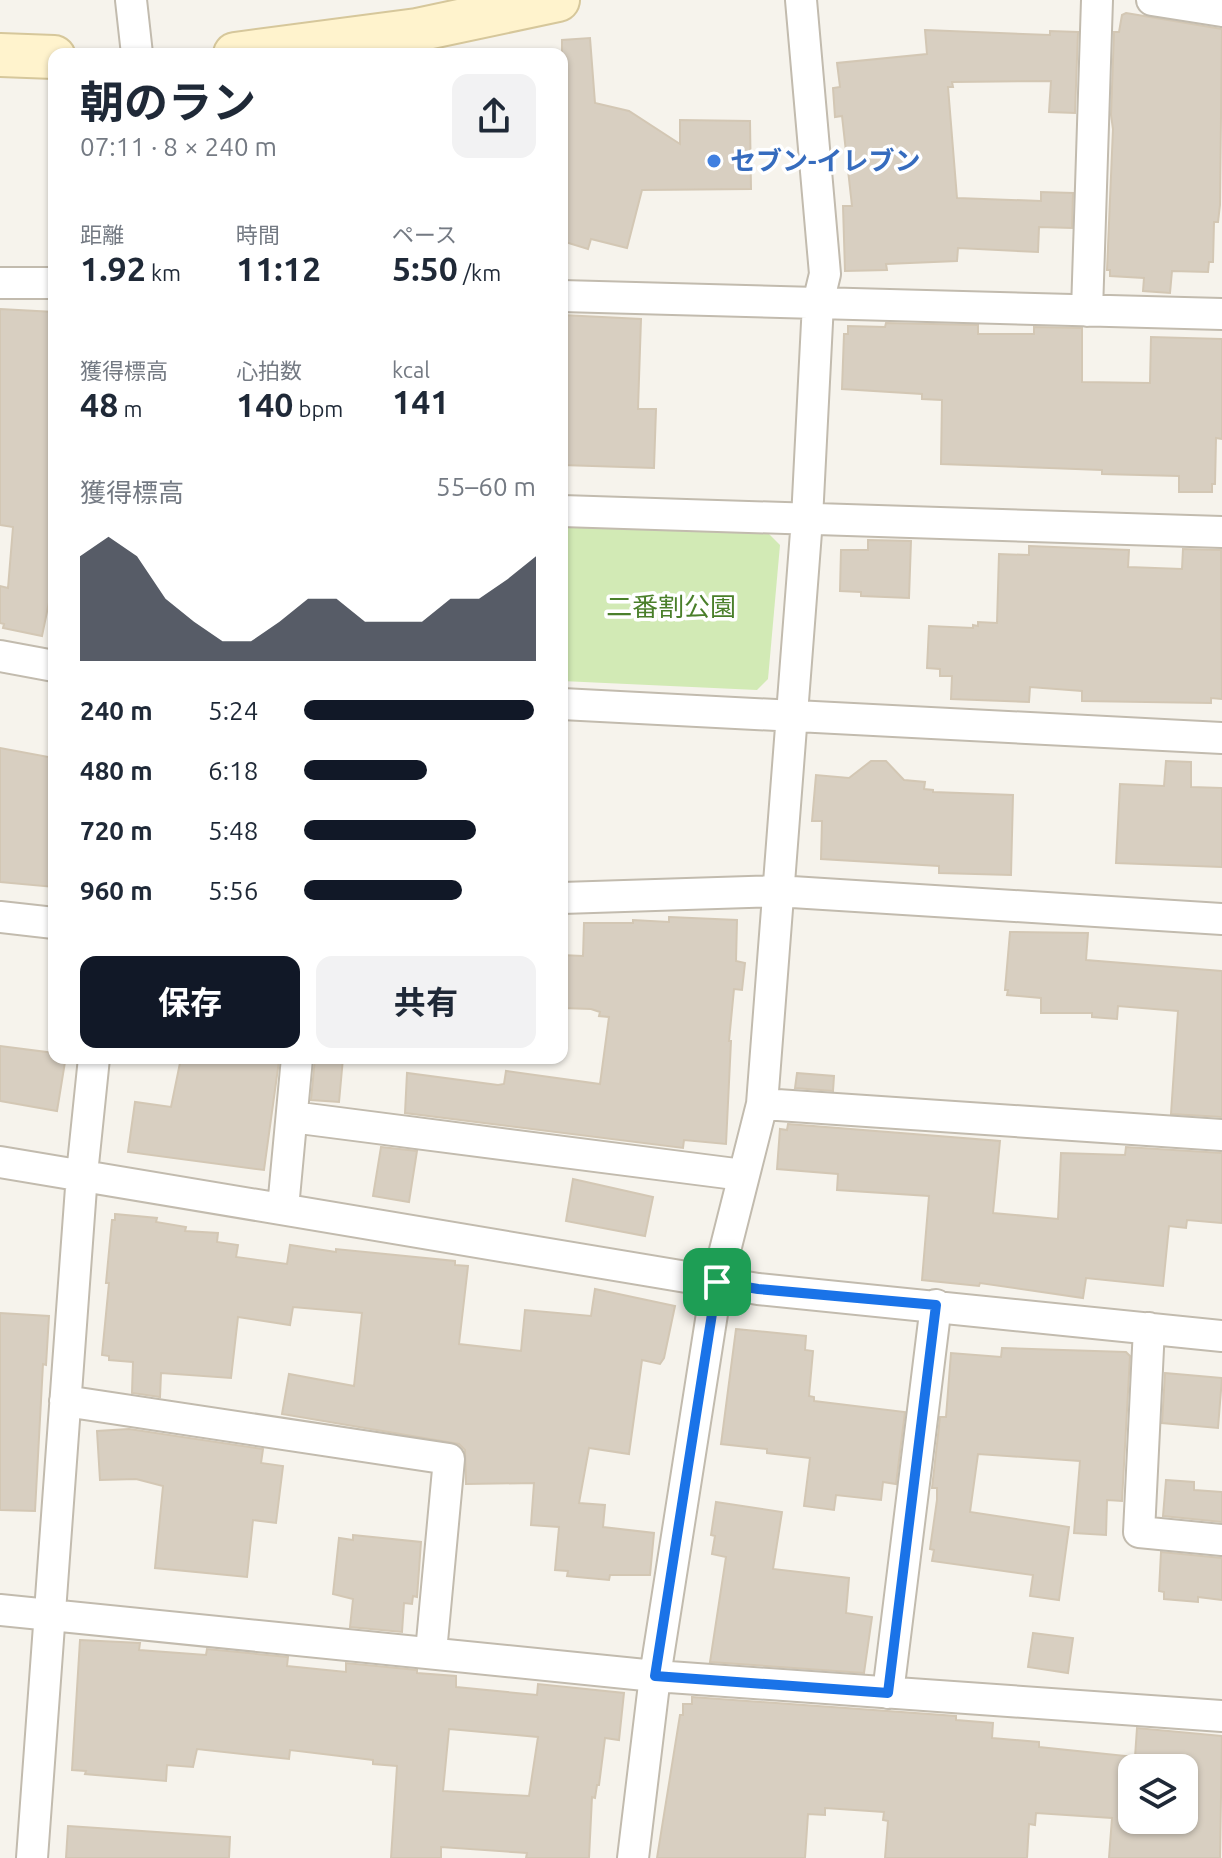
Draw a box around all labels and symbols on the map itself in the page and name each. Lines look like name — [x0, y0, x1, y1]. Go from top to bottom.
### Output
place label: セブン-イレブン — [730, 146, 921, 175]
marker: セブン-イレブン — [705, 152, 723, 170]
park label: 二番割公園 — [606, 592, 736, 621]
pin — [683, 1248, 751, 1316]

